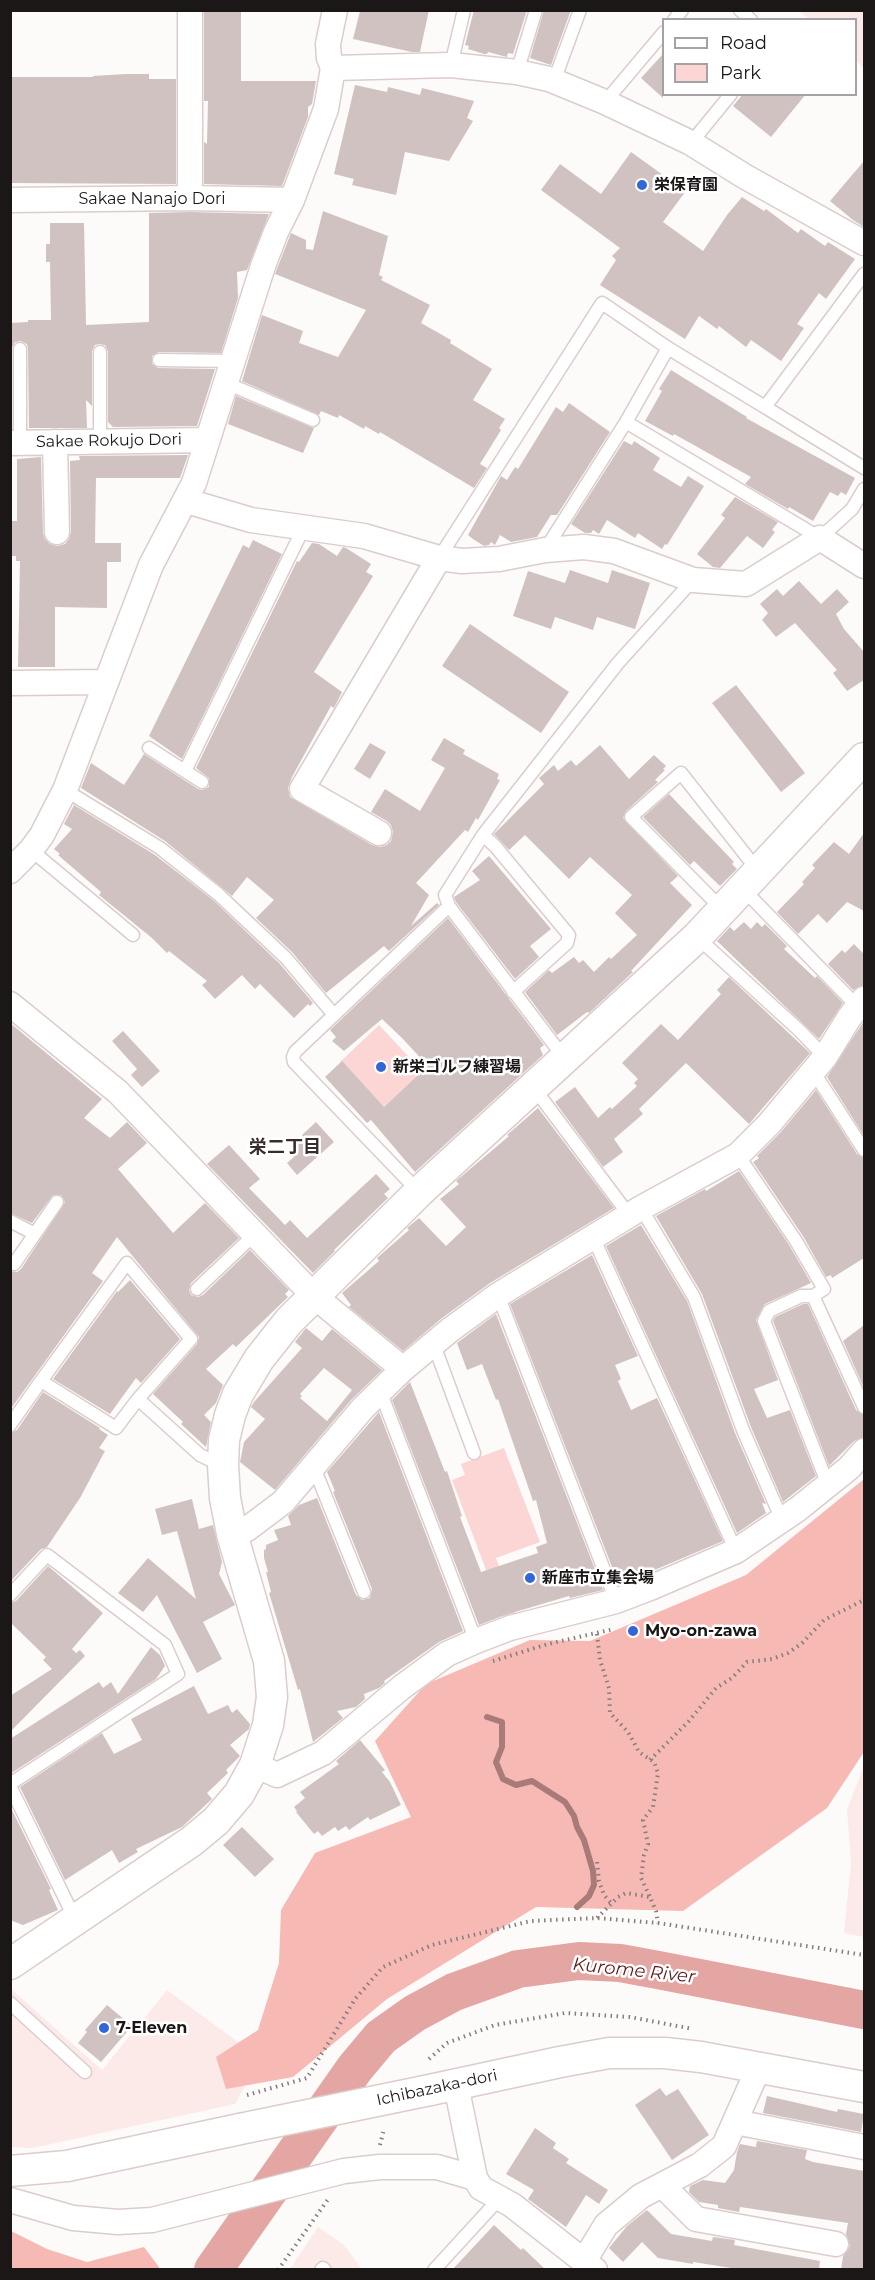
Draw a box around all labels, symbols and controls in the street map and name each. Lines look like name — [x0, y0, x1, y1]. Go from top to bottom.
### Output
legend — [662, 18, 857, 96]
text: Road — [720, 32, 767, 54]
text: Park — [720, 62, 761, 84]
place label: 栄保育園 — [654, 175, 718, 195]
marker: 栄保育園 — [635, 178, 649, 192]
street label: Sakae Nanajo Dori — [78, 189, 226, 209]
street label: Sakae Rokujo Dori — [36, 430, 182, 452]
place label: 新栄ゴルフ練習場 — [393, 1057, 521, 1077]
marker: 新栄ゴルフ練習場 — [374, 1060, 388, 1074]
district label: 栄二丁目 — [249, 1137, 321, 1159]
place label: 新座市立集会場 — [542, 1568, 654, 1588]
marker: 新座市立集会場 — [523, 1571, 537, 1585]
place label: Myo-on-zawa — [645, 1621, 757, 1641]
marker: Myo-on-zawa — [626, 1624, 640, 1638]
water label: Kurome River — [572, 1954, 696, 1988]
place label: 7-Eleven — [116, 2018, 187, 2038]
marker: 7-Eleven — [97, 2021, 111, 2035]
street label: Ichibazaka-dori — [375, 2066, 499, 2110]

